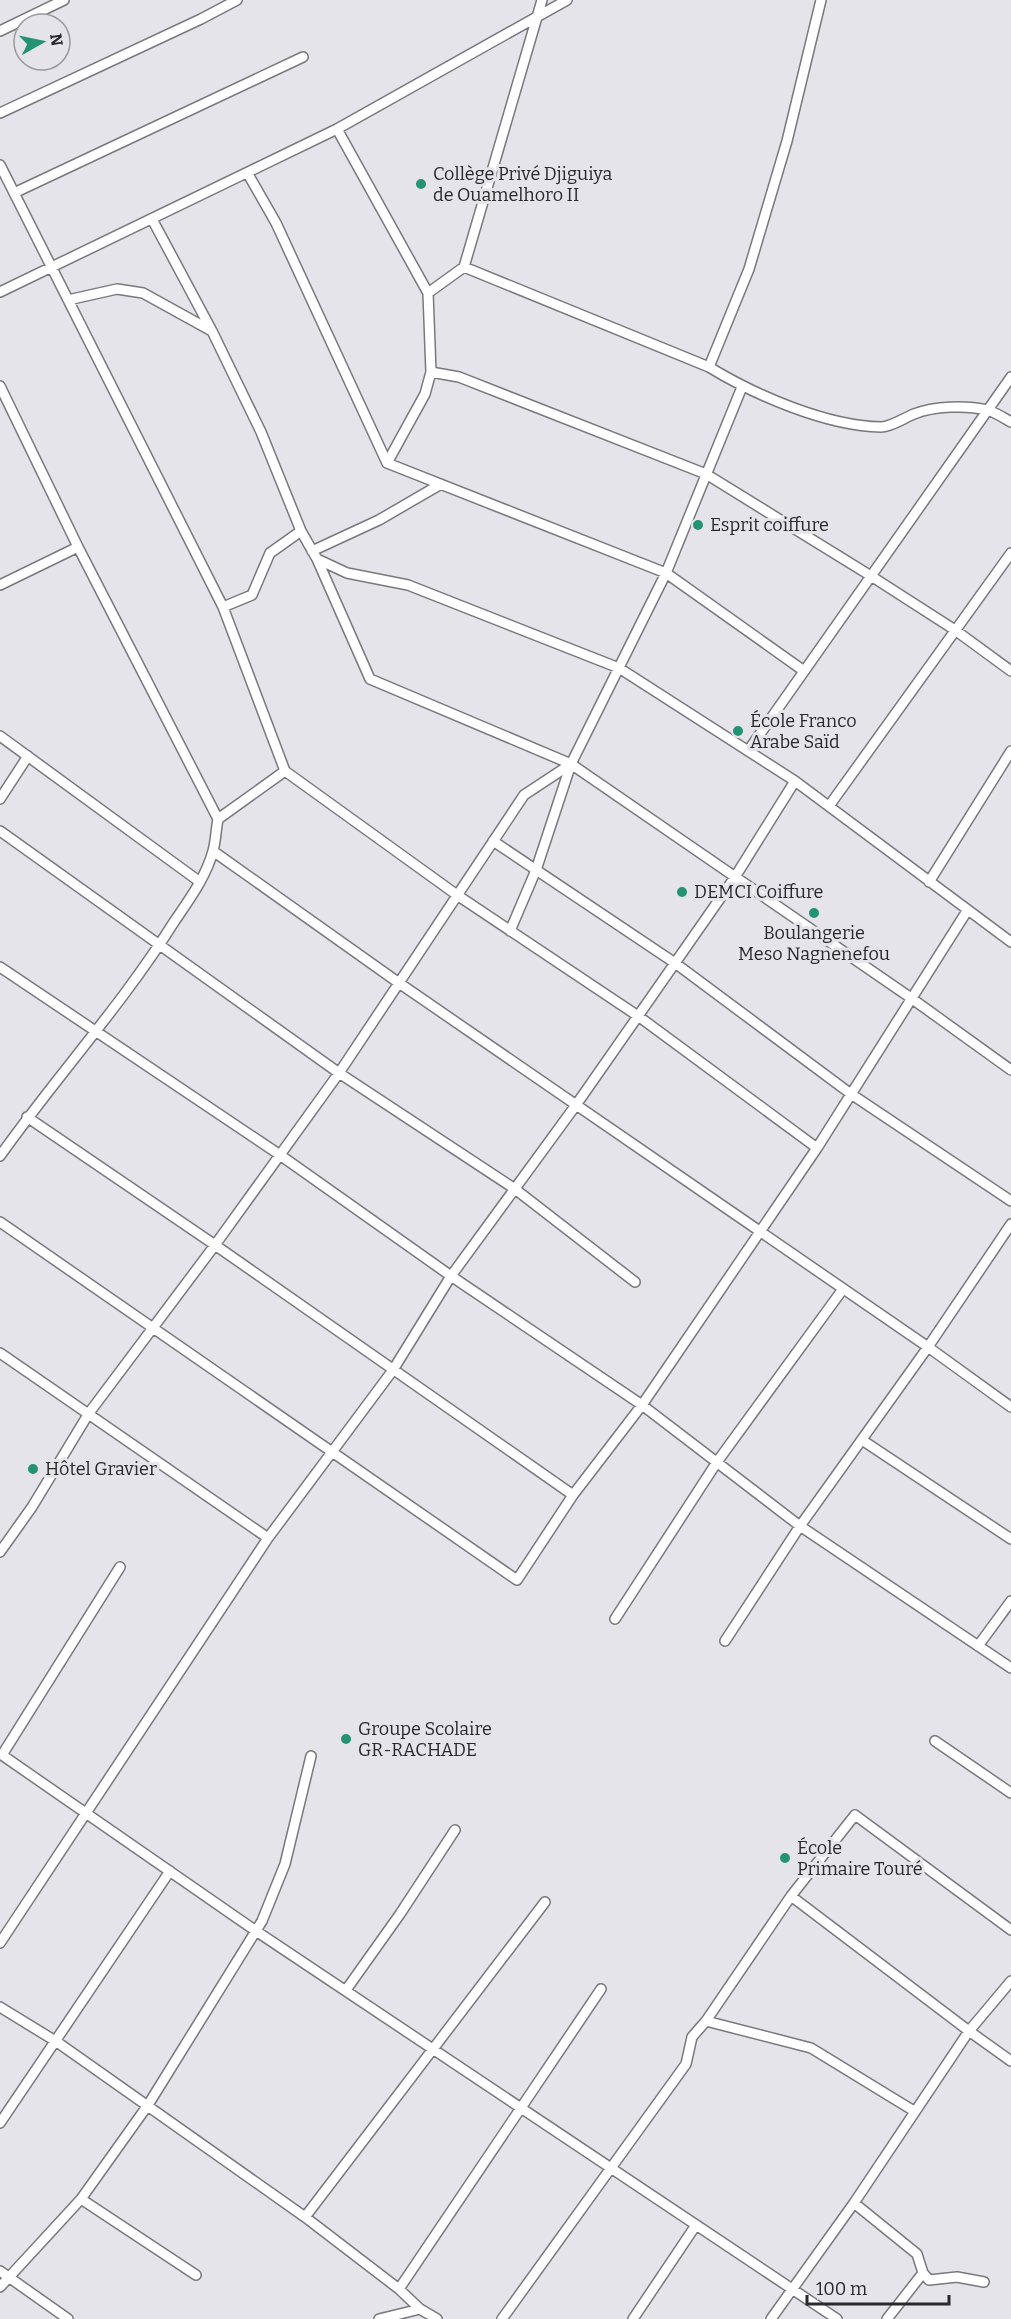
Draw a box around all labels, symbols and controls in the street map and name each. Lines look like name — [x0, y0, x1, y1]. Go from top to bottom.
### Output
north arrow — [12, 12, 72, 72]
text: N — [46, 32, 67, 47]
place label: Collège Privé Djiguiya de Ouamelhoro II — [433, 163, 612, 206]
marker: Collège Privé Djiguiya de Ouamelhoro II — [414, 177, 428, 191]
place label: Esprit coiffure — [710, 514, 829, 536]
marker: Esprit coiffure — [691, 518, 705, 532]
place label: École Franco Arabe Saïd — [750, 709, 857, 753]
marker: École Franco Arabe Saïd — [731, 724, 745, 738]
place label: DEMCI Coiffure — [694, 881, 823, 903]
marker: DEMCI Coiffure — [675, 885, 689, 899]
marker: Boulangerie Meso Nagnenefou — [807, 906, 821, 920]
place label: Boulangerie Meso Nagnenefou — [738, 922, 890, 965]
place label: Hôtel Gravier — [45, 1458, 157, 1480]
marker: Hôtel Gravier — [26, 1462, 40, 1476]
place label: Groupe Scolaire GR-RACHADE — [358, 1718, 492, 1761]
marker: Groupe Scolaire GR-RACHADE — [339, 1732, 353, 1746]
place label: École Primaire Touré — [797, 1836, 923, 1880]
marker: École Primaire Touré — [778, 1851, 792, 1865]
scale bar — [807, 2268, 950, 2306]
text: 100 m — [816, 2278, 867, 2300]

